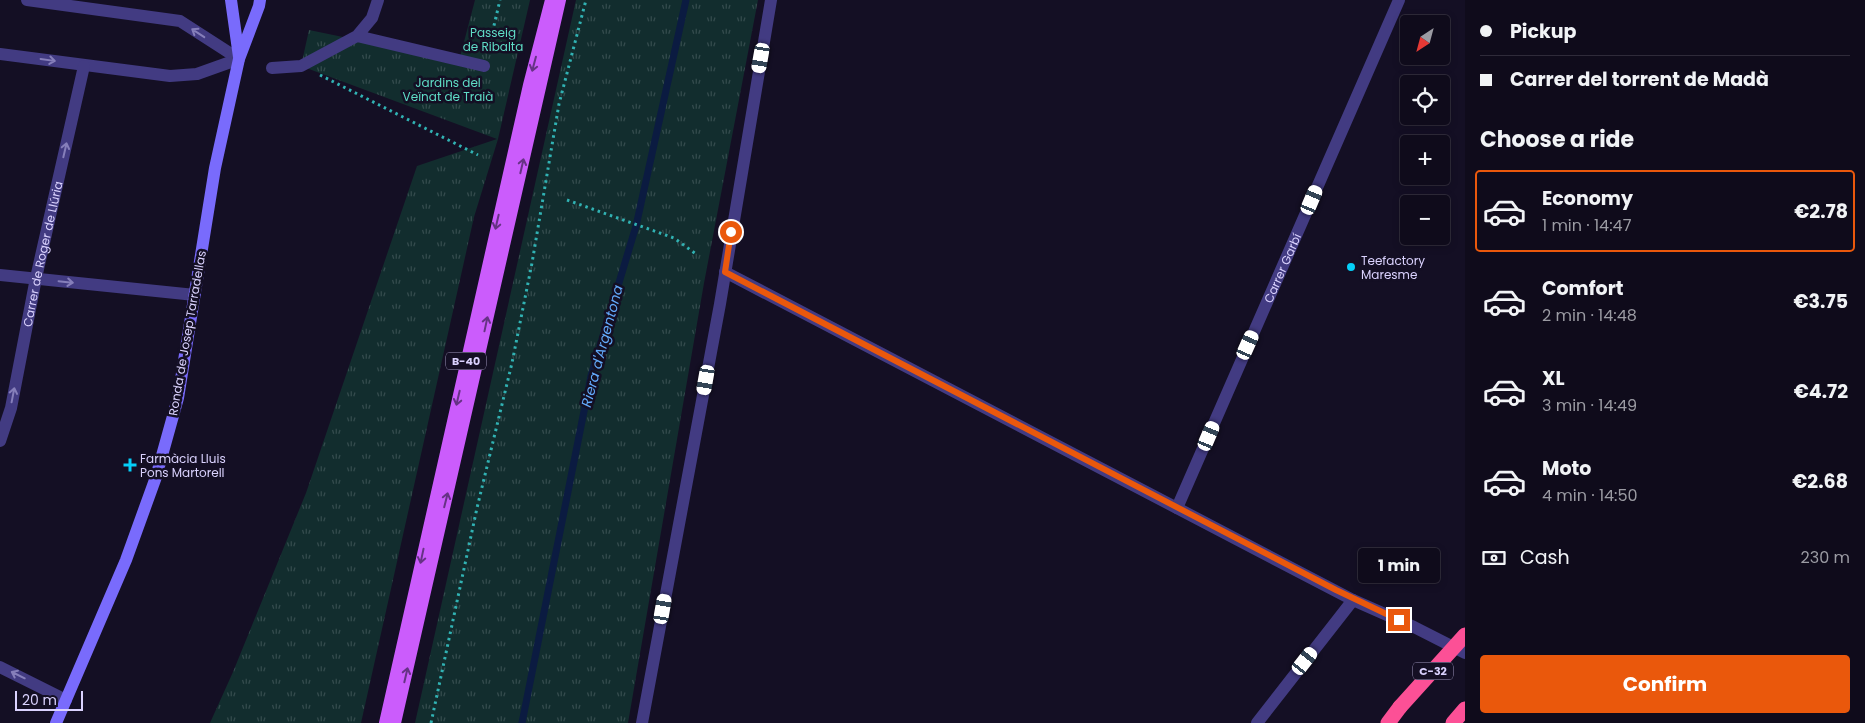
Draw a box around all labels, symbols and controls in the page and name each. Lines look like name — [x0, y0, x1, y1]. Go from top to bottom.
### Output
north arrow — [1400, 15, 1450, 65]
map controls — [1400, 15, 1450, 245]
text: Pickup — [1510, 18, 1576, 45]
park label: Passeig de Ribalta — [463, 24, 523, 55]
one-way arrow — [191, 28, 205, 38]
car — [751, 42, 770, 74]
one-way arrow — [40, 56, 56, 66]
one-way arrow — [529, 56, 538, 72]
text: Carrer del torrent de Madà — [1510, 66, 1769, 93]
park label: Jardins del Veïnat de Traià — [403, 74, 493, 105]
button: locate — [1400, 75, 1450, 125]
text: Choose a ride — [1480, 124, 1634, 155]
button: + — [1400, 135, 1450, 185]
one-way arrow — [61, 143, 70, 159]
one-way arrow — [518, 158, 527, 174]
street label: Carrer de Roger de Llúria — [18, 179, 66, 328]
car — [1299, 183, 1324, 217]
text: Economy — [1542, 185, 1633, 212]
icon: car — [1482, 189, 1527, 234]
button: − — [1400, 195, 1450, 245]
text: €2.78 — [1794, 198, 1848, 225]
one-way arrow — [492, 214, 501, 230]
text: 1 min · 14:47 — [1542, 214, 1631, 237]
route start — [720, 221, 742, 243]
street label: Carrer Garbí — [1259, 230, 1305, 305]
street label: Ronda de Josep Tarradellas — [164, 249, 210, 417]
place label: Teefactory Maresme — [1361, 252, 1425, 283]
marker: Teefactory Maresme — [1345, 261, 1357, 273]
text: Comfort — [1542, 275, 1624, 302]
one-way arrow — [58, 277, 74, 286]
icon: car — [1482, 279, 1527, 324]
water label: Riera d'Argentona — [576, 282, 628, 409]
text: €3.75 — [1794, 288, 1848, 315]
text: 2 min · 14:48 — [1542, 304, 1637, 327]
one-way arrow — [482, 317, 491, 333]
car — [1235, 328, 1260, 362]
road number: B-40 — [446, 352, 486, 370]
car — [696, 364, 715, 396]
text: XL — [1542, 365, 1565, 392]
icon: car — [1482, 369, 1527, 414]
text: €4.72 — [1794, 378, 1848, 405]
one-way arrow — [9, 387, 19, 403]
one-way arrow — [452, 389, 462, 405]
text: 3 min · 14:49 — [1542, 394, 1637, 417]
car — [1196, 419, 1221, 453]
place label: Farmàcia Lluis Pons Martorell — [140, 450, 226, 481]
text: Moto — [1542, 455, 1591, 482]
marker: Farmàcia Lluis Pons Martorell — [124, 459, 136, 471]
icon: car — [1482, 459, 1527, 504]
text: €2.68 — [1792, 468, 1848, 495]
text: 4 min · 14:50 — [1542, 484, 1638, 507]
one-way arrow — [442, 493, 451, 509]
icon: cash — [1480, 544, 1508, 572]
text: Cash — [1520, 544, 1570, 571]
text: 230 m — [1801, 546, 1850, 569]
one-way arrow — [417, 548, 426, 564]
callout: 1 min — [1358, 548, 1440, 582]
text: 1 min — [1378, 554, 1420, 577]
car — [653, 593, 672, 625]
route end — [1388, 609, 1410, 631]
car — [1289, 645, 1320, 677]
button: Confirm — [1480, 655, 1850, 713]
road number: C-32 — [1413, 662, 1453, 679]
one-way arrow — [402, 668, 411, 684]
one-way arrow — [11, 670, 26, 679]
scale bar — [15, 688, 82, 711]
text: 20 m — [22, 690, 57, 710]

